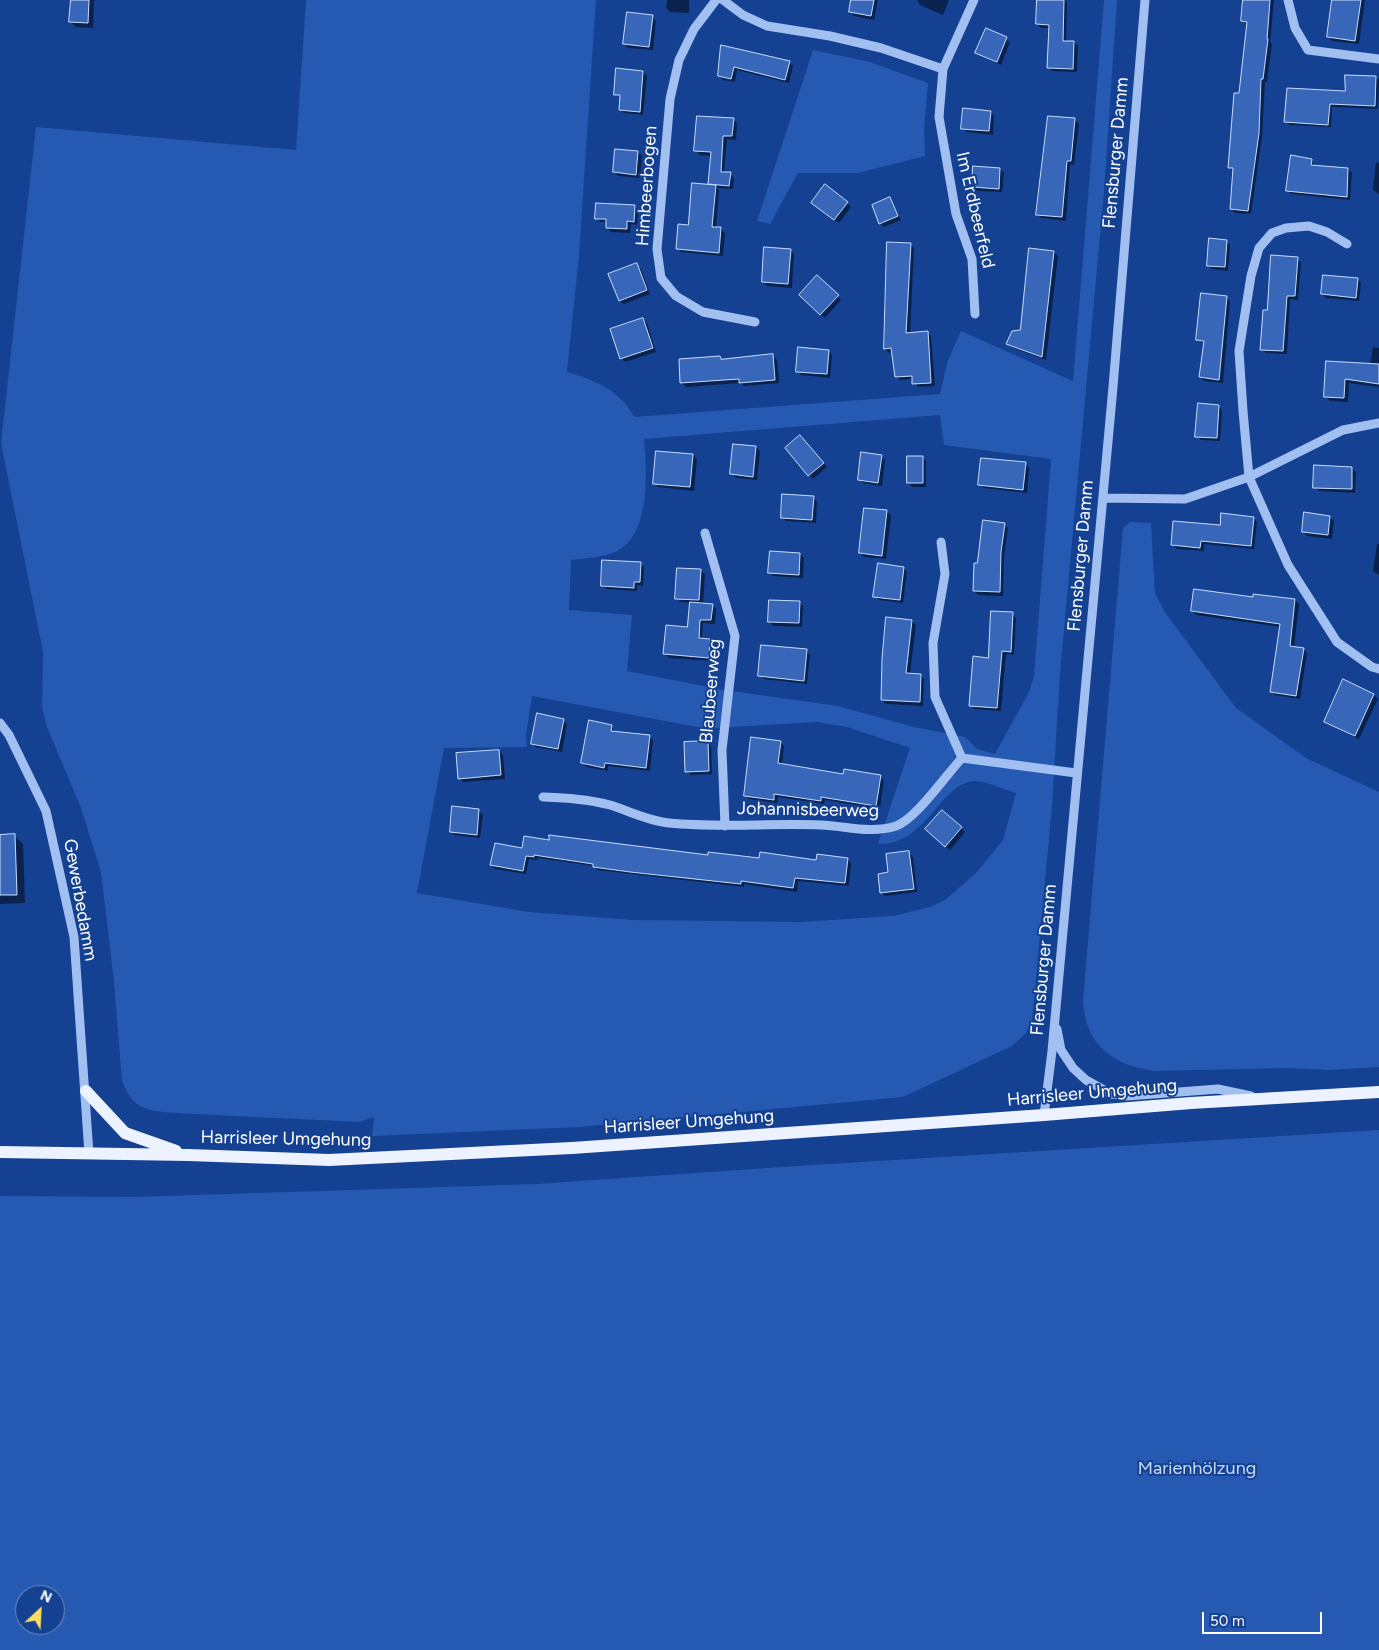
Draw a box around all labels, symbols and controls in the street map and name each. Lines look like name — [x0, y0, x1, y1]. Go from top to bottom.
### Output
street label: Flensburger Damm — [1099, 76, 1133, 230]
street label: Himbeerbogen — [632, 125, 662, 247]
street label: Im Erdbeerfeld — [951, 150, 999, 270]
street label: Flensburger Damm — [1064, 479, 1098, 633]
street label: Blaubeerweg — [696, 638, 726, 744]
street label: Johannisbeerweg — [737, 798, 879, 822]
street label: Gewerbedamm — [59, 837, 101, 963]
street label: Flensburger Damm — [1027, 883, 1061, 1037]
street label: Harrisleer Umgehung — [1006, 1075, 1178, 1111]
street label: Harrisleer Umgehung — [603, 1105, 775, 1139]
street label: Harrisleer Umgehung — [200, 1127, 372, 1151]
park label: Marienhölzung — [1138, 1458, 1256, 1480]
north arrow — [15, 1585, 65, 1635]
text: N — [38, 1587, 55, 1607]
scale bar — [1204, 1602, 1324, 1634]
text: 50 m — [1210, 1612, 1245, 1630]

